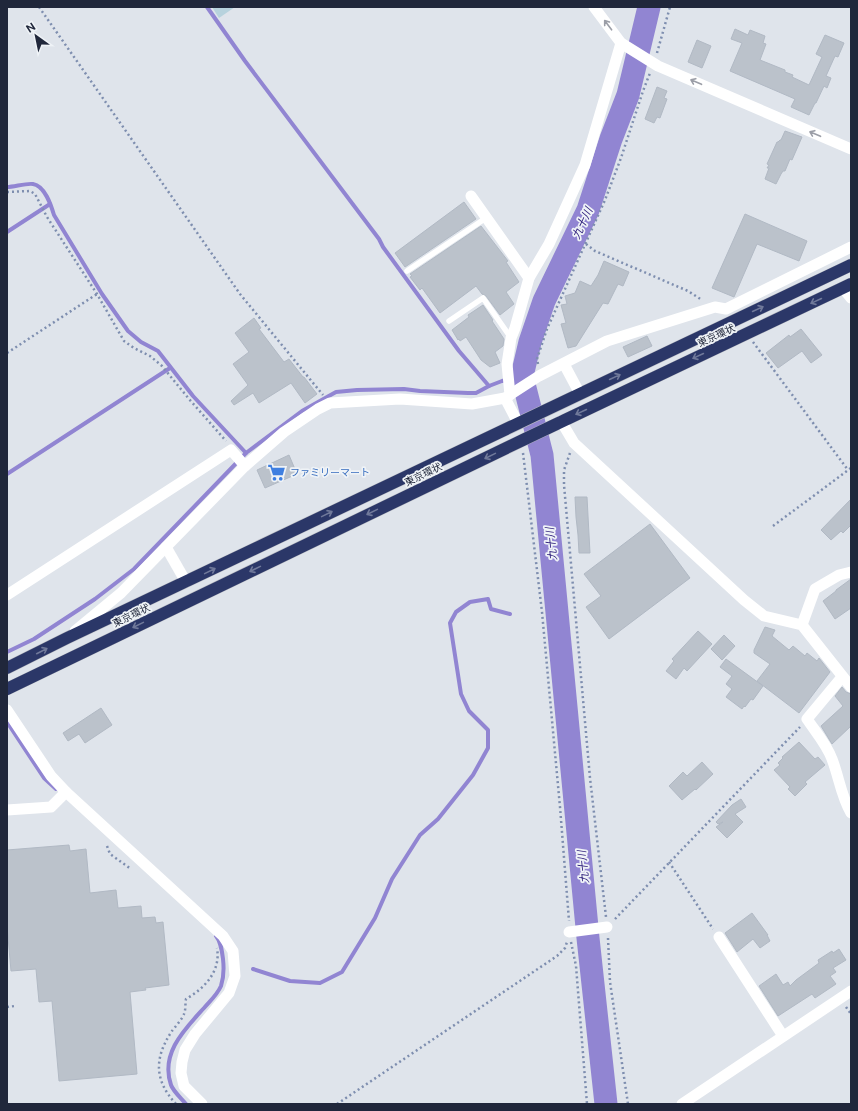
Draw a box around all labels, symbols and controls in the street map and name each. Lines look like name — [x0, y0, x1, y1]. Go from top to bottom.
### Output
north arrow — [16, 16, 56, 56]
one-way arrow — [603, 19, 612, 30]
text: N — [24, 20, 37, 35]
one-way arrow — [690, 78, 702, 85]
one-way arrow — [810, 129, 822, 137]
water label: 九十川 — [570, 205, 595, 240]
one-way arrow — [810, 298, 822, 305]
one-way arrow — [752, 305, 764, 312]
street label: 東京環状 — [695, 321, 737, 349]
one-way arrow — [692, 353, 704, 360]
one-way arrow — [609, 373, 621, 380]
one-way arrow — [575, 409, 587, 416]
one-way arrow — [484, 453, 496, 460]
street label: 東京環状 — [402, 460, 444, 488]
supermarket icon: ファミリーマート — [267, 462, 287, 482]
place label: ファミリーマート — [290, 466, 370, 478]
one-way arrow — [367, 509, 379, 516]
one-way arrow — [321, 510, 333, 517]
water label: 九十川 — [543, 526, 559, 561]
one-way arrow — [203, 566, 215, 574]
one-way arrow — [250, 566, 262, 573]
street label: 東京環状 — [110, 601, 152, 629]
one-way arrow — [133, 622, 145, 629]
one-way arrow — [36, 646, 48, 654]
water label: 九十川 — [575, 849, 591, 884]

